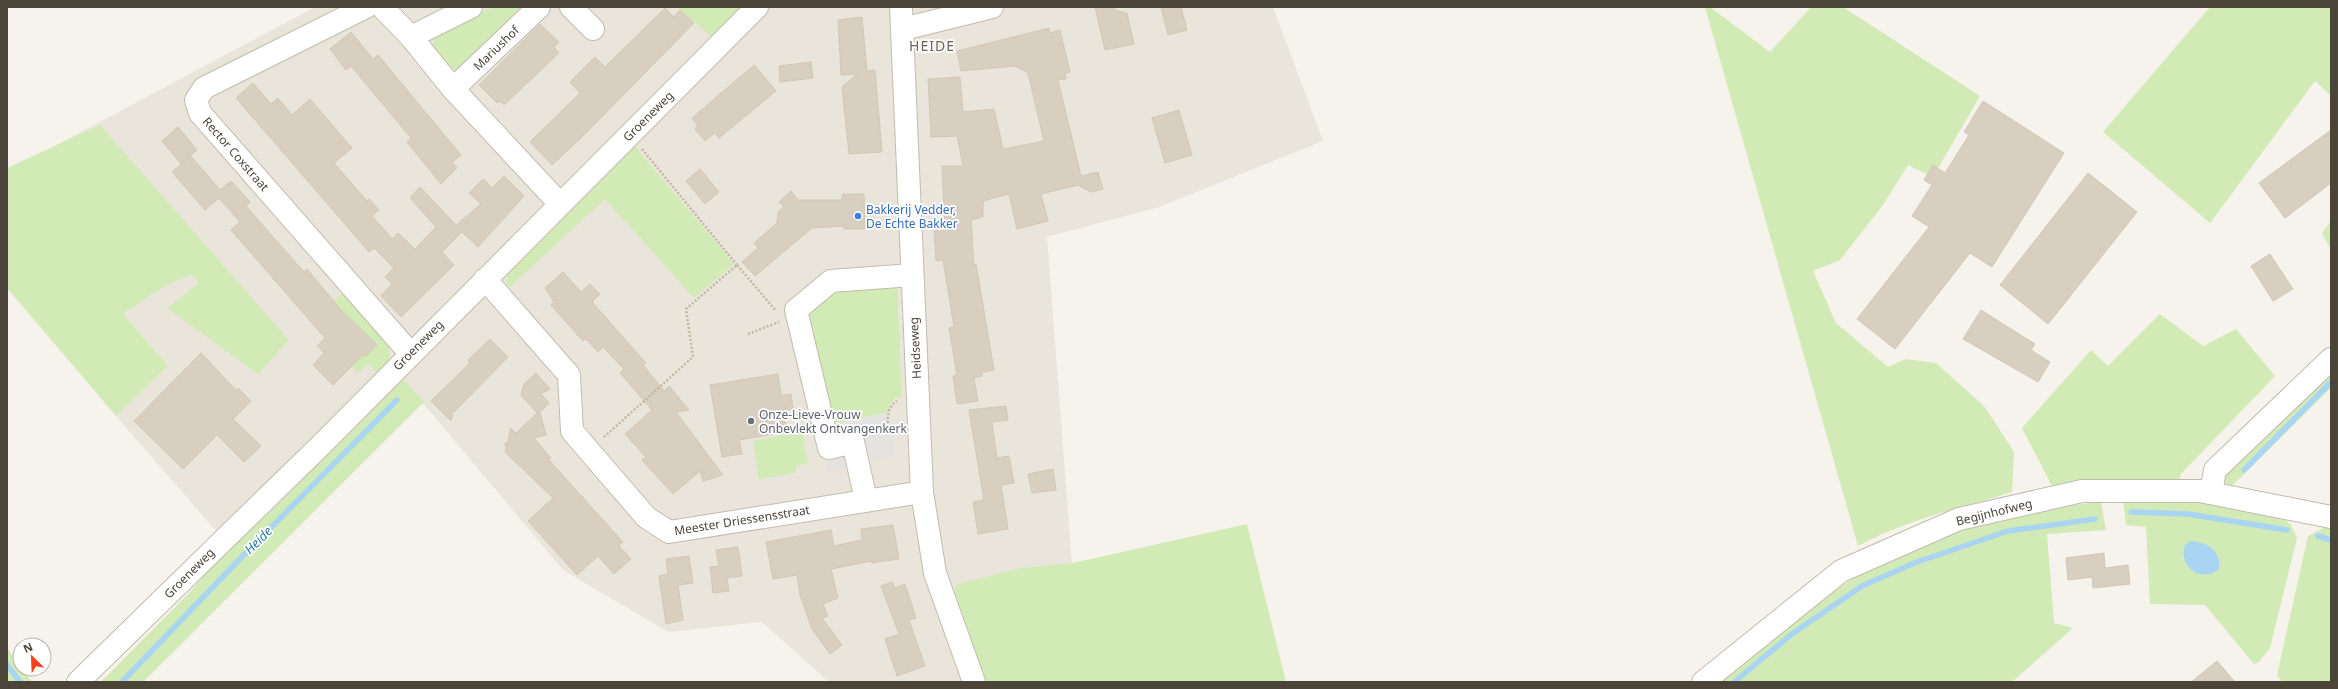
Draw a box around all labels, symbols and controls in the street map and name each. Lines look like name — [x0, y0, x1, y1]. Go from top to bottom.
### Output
street label: Mariushof — [469, 21, 523, 74]
district label: HEIDE — [909, 36, 955, 55]
street label: Groeneweg — [619, 87, 677, 145]
street label: Rector Coxstraat — [199, 113, 273, 195]
place label: Bakkerij Vedder, De Echte Bakker — [866, 201, 958, 232]
marker: Bakkerij Vedder, De Echte Bakker — [853, 211, 863, 221]
street label: Groeneweg — [389, 316, 447, 374]
street label: Heidseweg — [905, 317, 925, 379]
place label: Onze-Lieve-Vrouw Onbevlekt Ontvangenkerk — [759, 406, 908, 437]
marker: Onze-Lieve-Vrouw Onbevlekt Ontvangenkerk — [746, 416, 756, 426]
street label: Begijnhofweg — [1954, 494, 2034, 530]
street label: Meester Driessensstraat — [673, 501, 812, 539]
water label: Heide — [240, 522, 276, 558]
street label: Groeneweg — [160, 544, 218, 602]
north arrow — [12, 637, 52, 677]
text: N — [21, 639, 35, 656]

